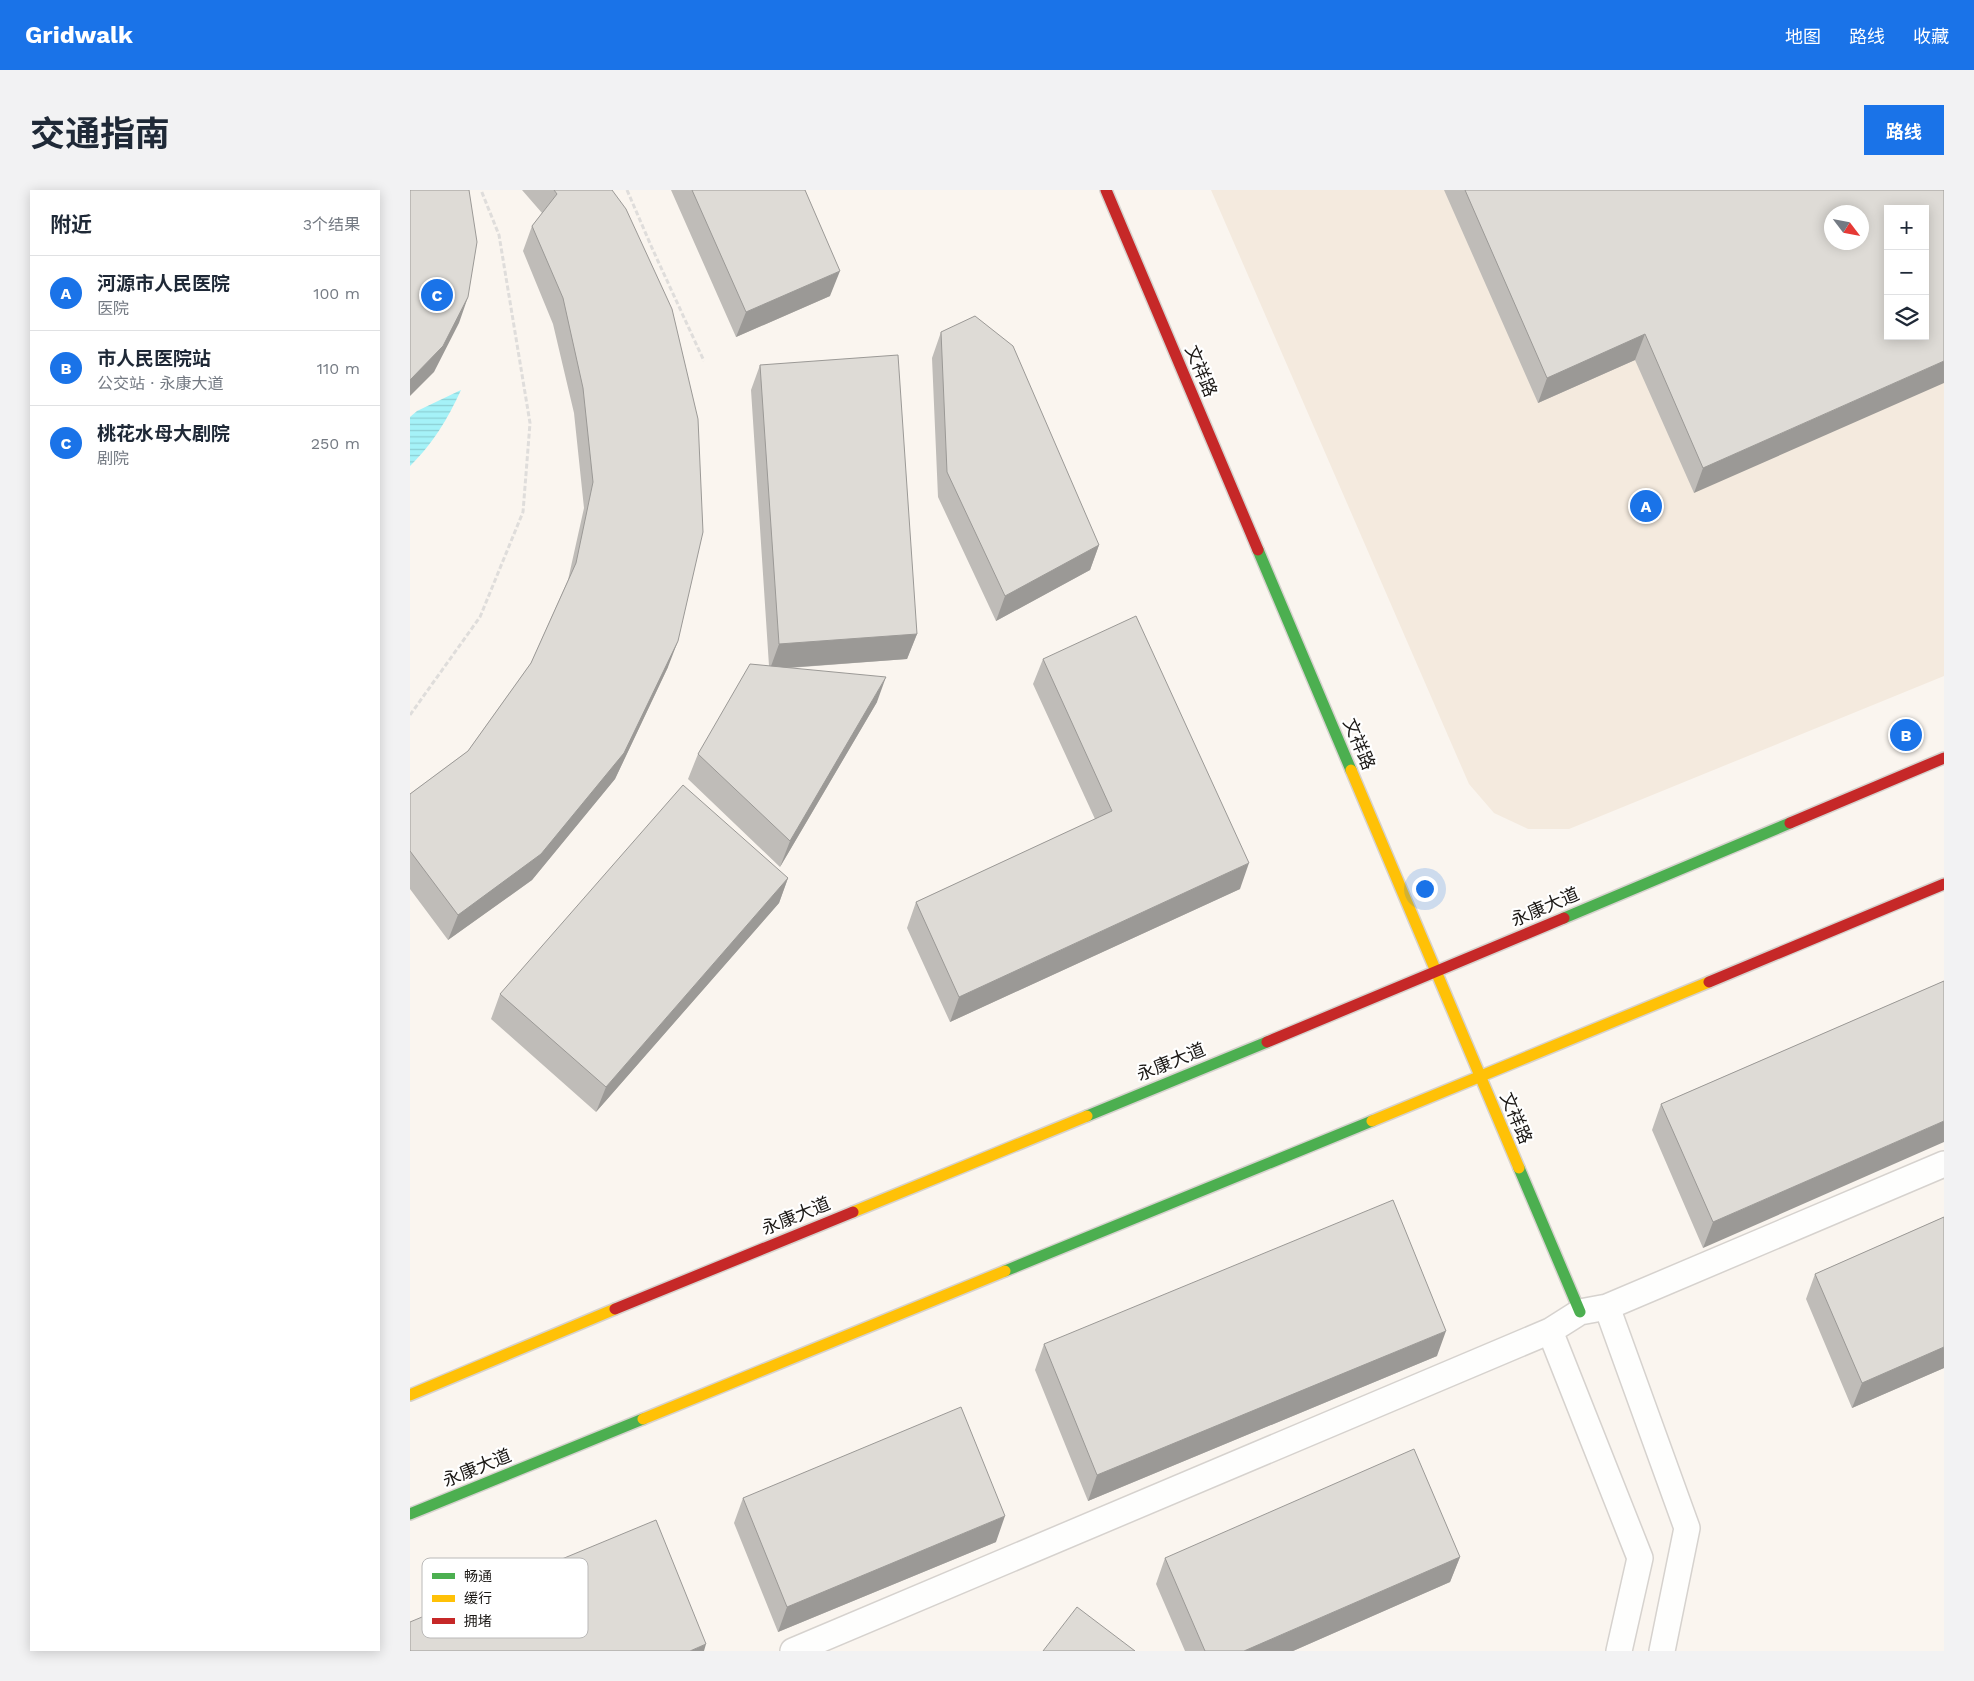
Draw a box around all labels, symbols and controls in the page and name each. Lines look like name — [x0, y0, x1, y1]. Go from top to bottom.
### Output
text: Gridwalk — [25, 21, 133, 49]
text: 地图 — [1785, 26, 1821, 47]
text: 路线 — [1849, 26, 1885, 47]
text: 收藏 — [1913, 26, 1949, 47]
button: 路线 — [1864, 105, 1944, 155]
text: 交通指南 — [30, 113, 170, 155]
north arrow — [1824, 205, 1869, 250]
map controls — [1884, 205, 1929, 340]
button: + — [1884, 205, 1929, 250]
text: 附近 — [50, 212, 92, 237]
text: 3个结果 — [303, 215, 360, 234]
button: − — [1884, 250, 1929, 295]
text: 河源市人民医院 — [97, 272, 230, 295]
pin: C — [421, 276, 453, 314]
text: A — [61, 284, 71, 303]
text: 100 m — [313, 284, 360, 303]
button: layers — [1884, 295, 1929, 340]
text: 医院 — [97, 299, 129, 318]
street label: 文祥路 — [1181, 342, 1222, 400]
text: 市人民医院站 — [97, 347, 211, 370]
text: B — [61, 359, 71, 378]
text: 110 m — [317, 359, 360, 378]
text: 公交站 · 永康大道 — [97, 374, 224, 393]
text: 桃花水母大剧院 — [97, 422, 230, 445]
text: C — [61, 434, 71, 453]
text: 250 m — [311, 434, 360, 453]
text: 剧院 — [97, 449, 129, 468]
pin: A — [1630, 487, 1662, 525]
street label: 文祥路 — [1339, 715, 1380, 773]
pin: B — [1890, 716, 1922, 754]
your location — [1412, 876, 1438, 902]
street label: 永康大道 — [1508, 883, 1582, 930]
street label: 永康大道 — [1134, 1038, 1208, 1085]
street label: 文祥路 — [1496, 1089, 1537, 1147]
street label: 永康大道 — [759, 1192, 833, 1239]
street label: 永康大道 — [440, 1444, 514, 1491]
legend — [422, 1558, 588, 1638]
text: 畅通 — [464, 1568, 492, 1584]
text: 缓行 — [464, 1590, 492, 1606]
text: 拥堵 — [464, 1613, 492, 1629]

